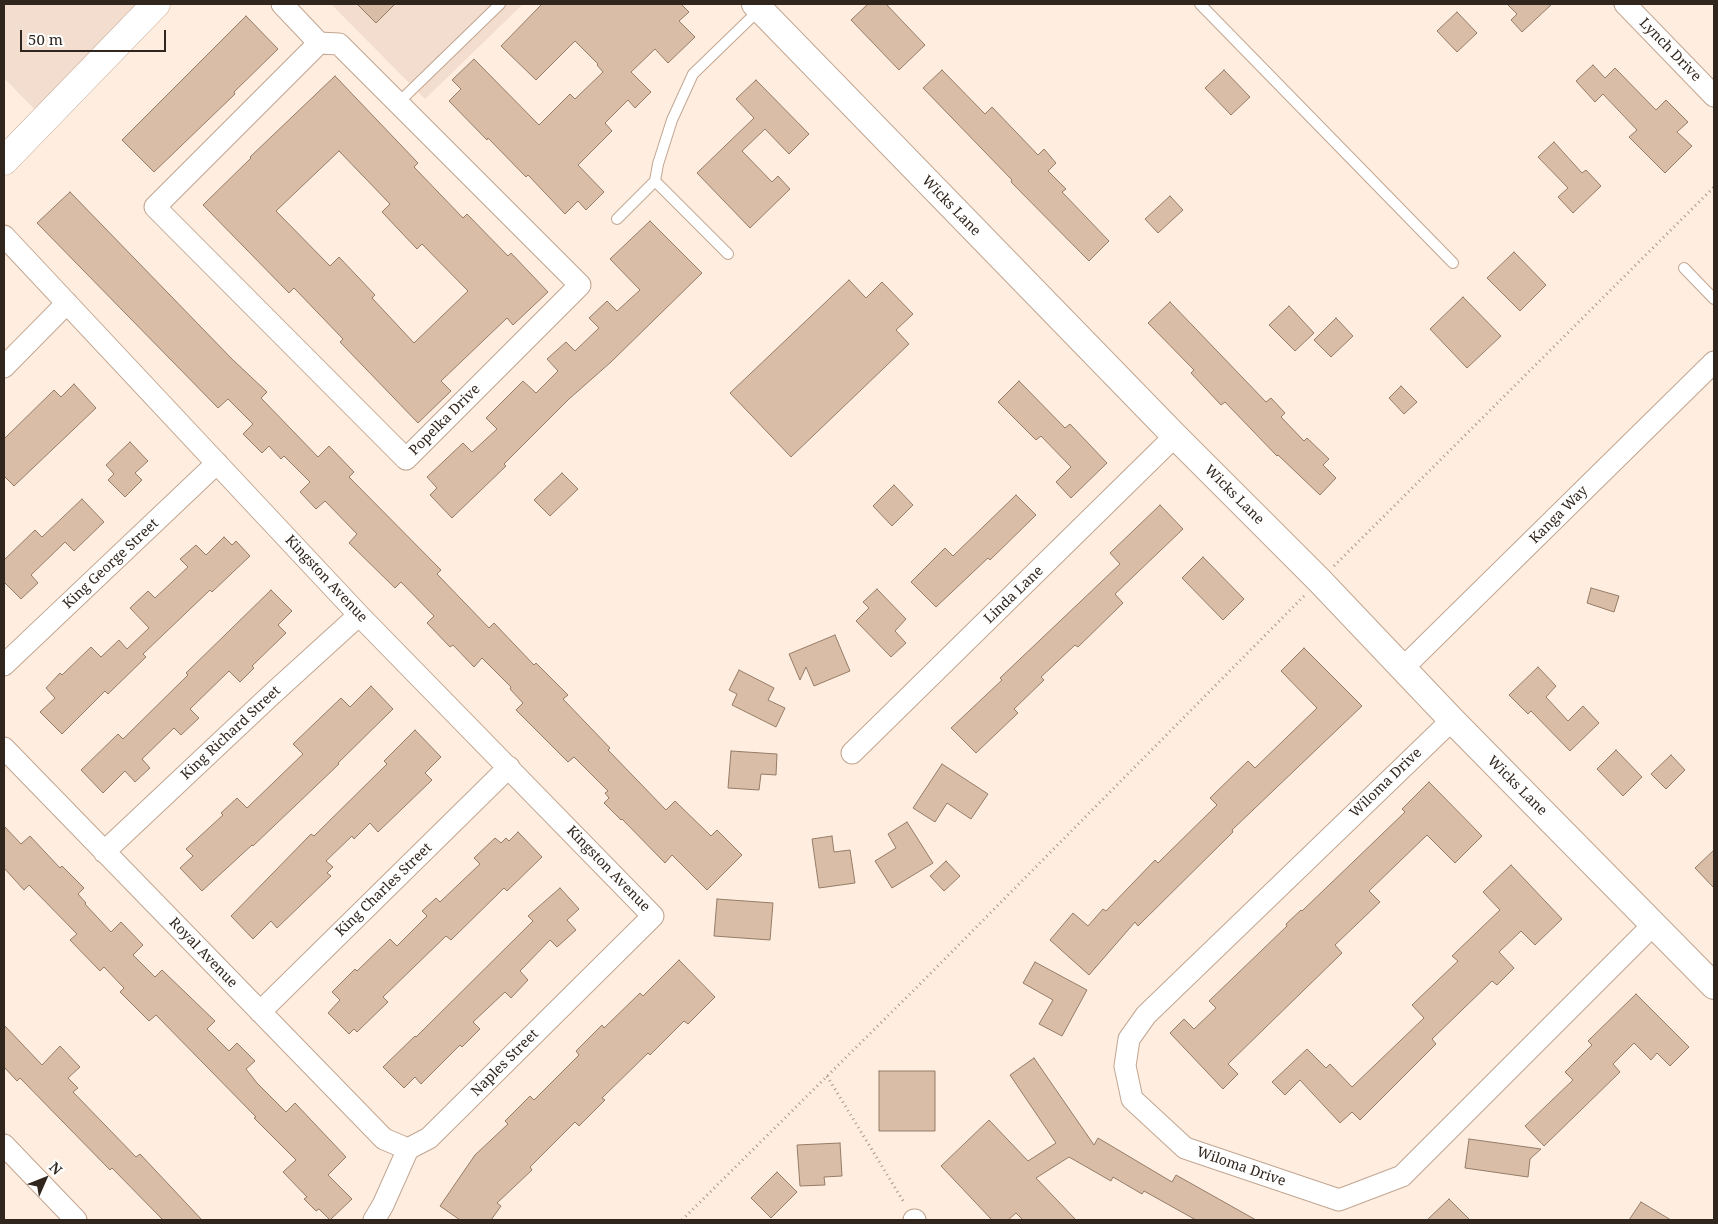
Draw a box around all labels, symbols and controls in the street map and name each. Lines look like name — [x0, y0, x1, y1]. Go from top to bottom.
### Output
street label: Lynch Drive — [1636, 15, 1704, 85]
scale bar — [22, 20, 169, 52]
text: 50 m — [28, 29, 63, 49]
street label: Wicks Lane — [918, 172, 984, 240]
street label: Popelka Drive — [406, 381, 484, 459]
street label: Wicks Lane — [1201, 462, 1267, 528]
street label: Kanga Way — [1527, 483, 1591, 547]
street label: King George Street — [60, 515, 162, 613]
street label: Kingston Avenue — [281, 532, 371, 626]
street label: Linda Lane — [981, 563, 1047, 627]
street label: King Richard Street — [178, 683, 284, 783]
street label: Wiloma Drive — [1347, 745, 1425, 821]
street label: Wicks Lane — [1484, 753, 1550, 819]
street label: Kingston Avenue — [563, 823, 653, 915]
street label: King Charles Street — [332, 840, 436, 940]
street label: Royal Avenue — [165, 915, 241, 991]
street label: Naples Street — [468, 1026, 542, 1100]
street label: Wiloma Drive — [1194, 1144, 1288, 1190]
north arrow — [20, 1154, 70, 1204]
text: N — [45, 1158, 67, 1179]

